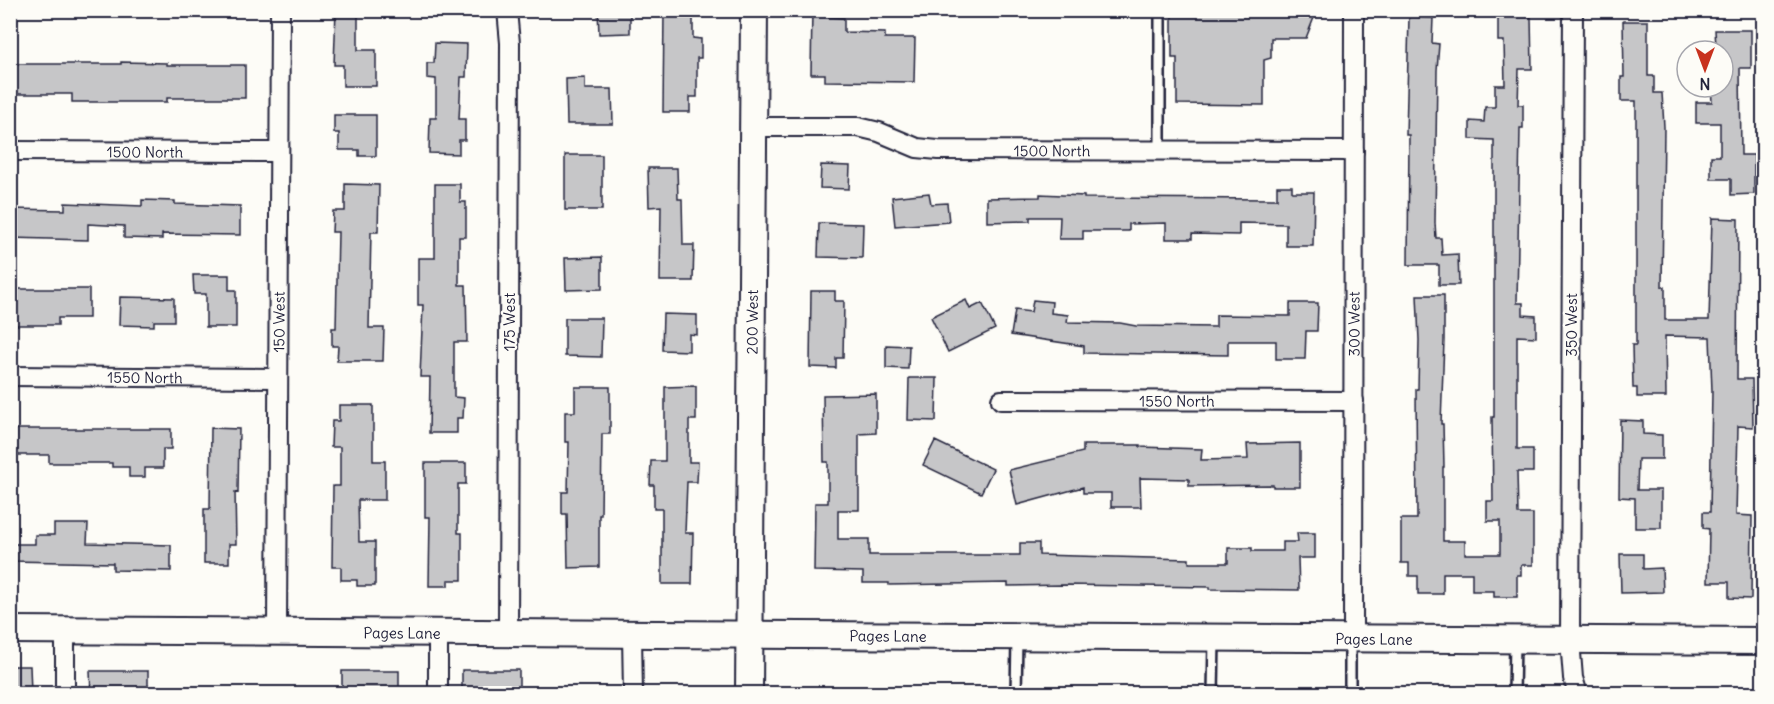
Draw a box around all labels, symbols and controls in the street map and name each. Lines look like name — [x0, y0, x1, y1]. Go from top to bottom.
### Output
north arrow — [1675, 39, 1735, 99]
text: N — [1699, 74, 1711, 94]
street label: 1500 North — [1014, 141, 1091, 160]
street label: 1500 North — [107, 142, 184, 161]
street label: 200 West — [742, 290, 761, 354]
street label: 150 West — [269, 291, 288, 353]
street label: 300 West — [1344, 292, 1363, 356]
street label: 175 West — [500, 293, 519, 351]
street label: 350 West — [1562, 293, 1581, 357]
street label: 1550 North — [107, 367, 183, 387]
street label: 1550 North — [1139, 391, 1215, 410]
street label: Pages Lane — [363, 623, 441, 642]
street label: Pages Lane — [849, 626, 927, 645]
street label: Pages Lane — [1335, 629, 1413, 648]

